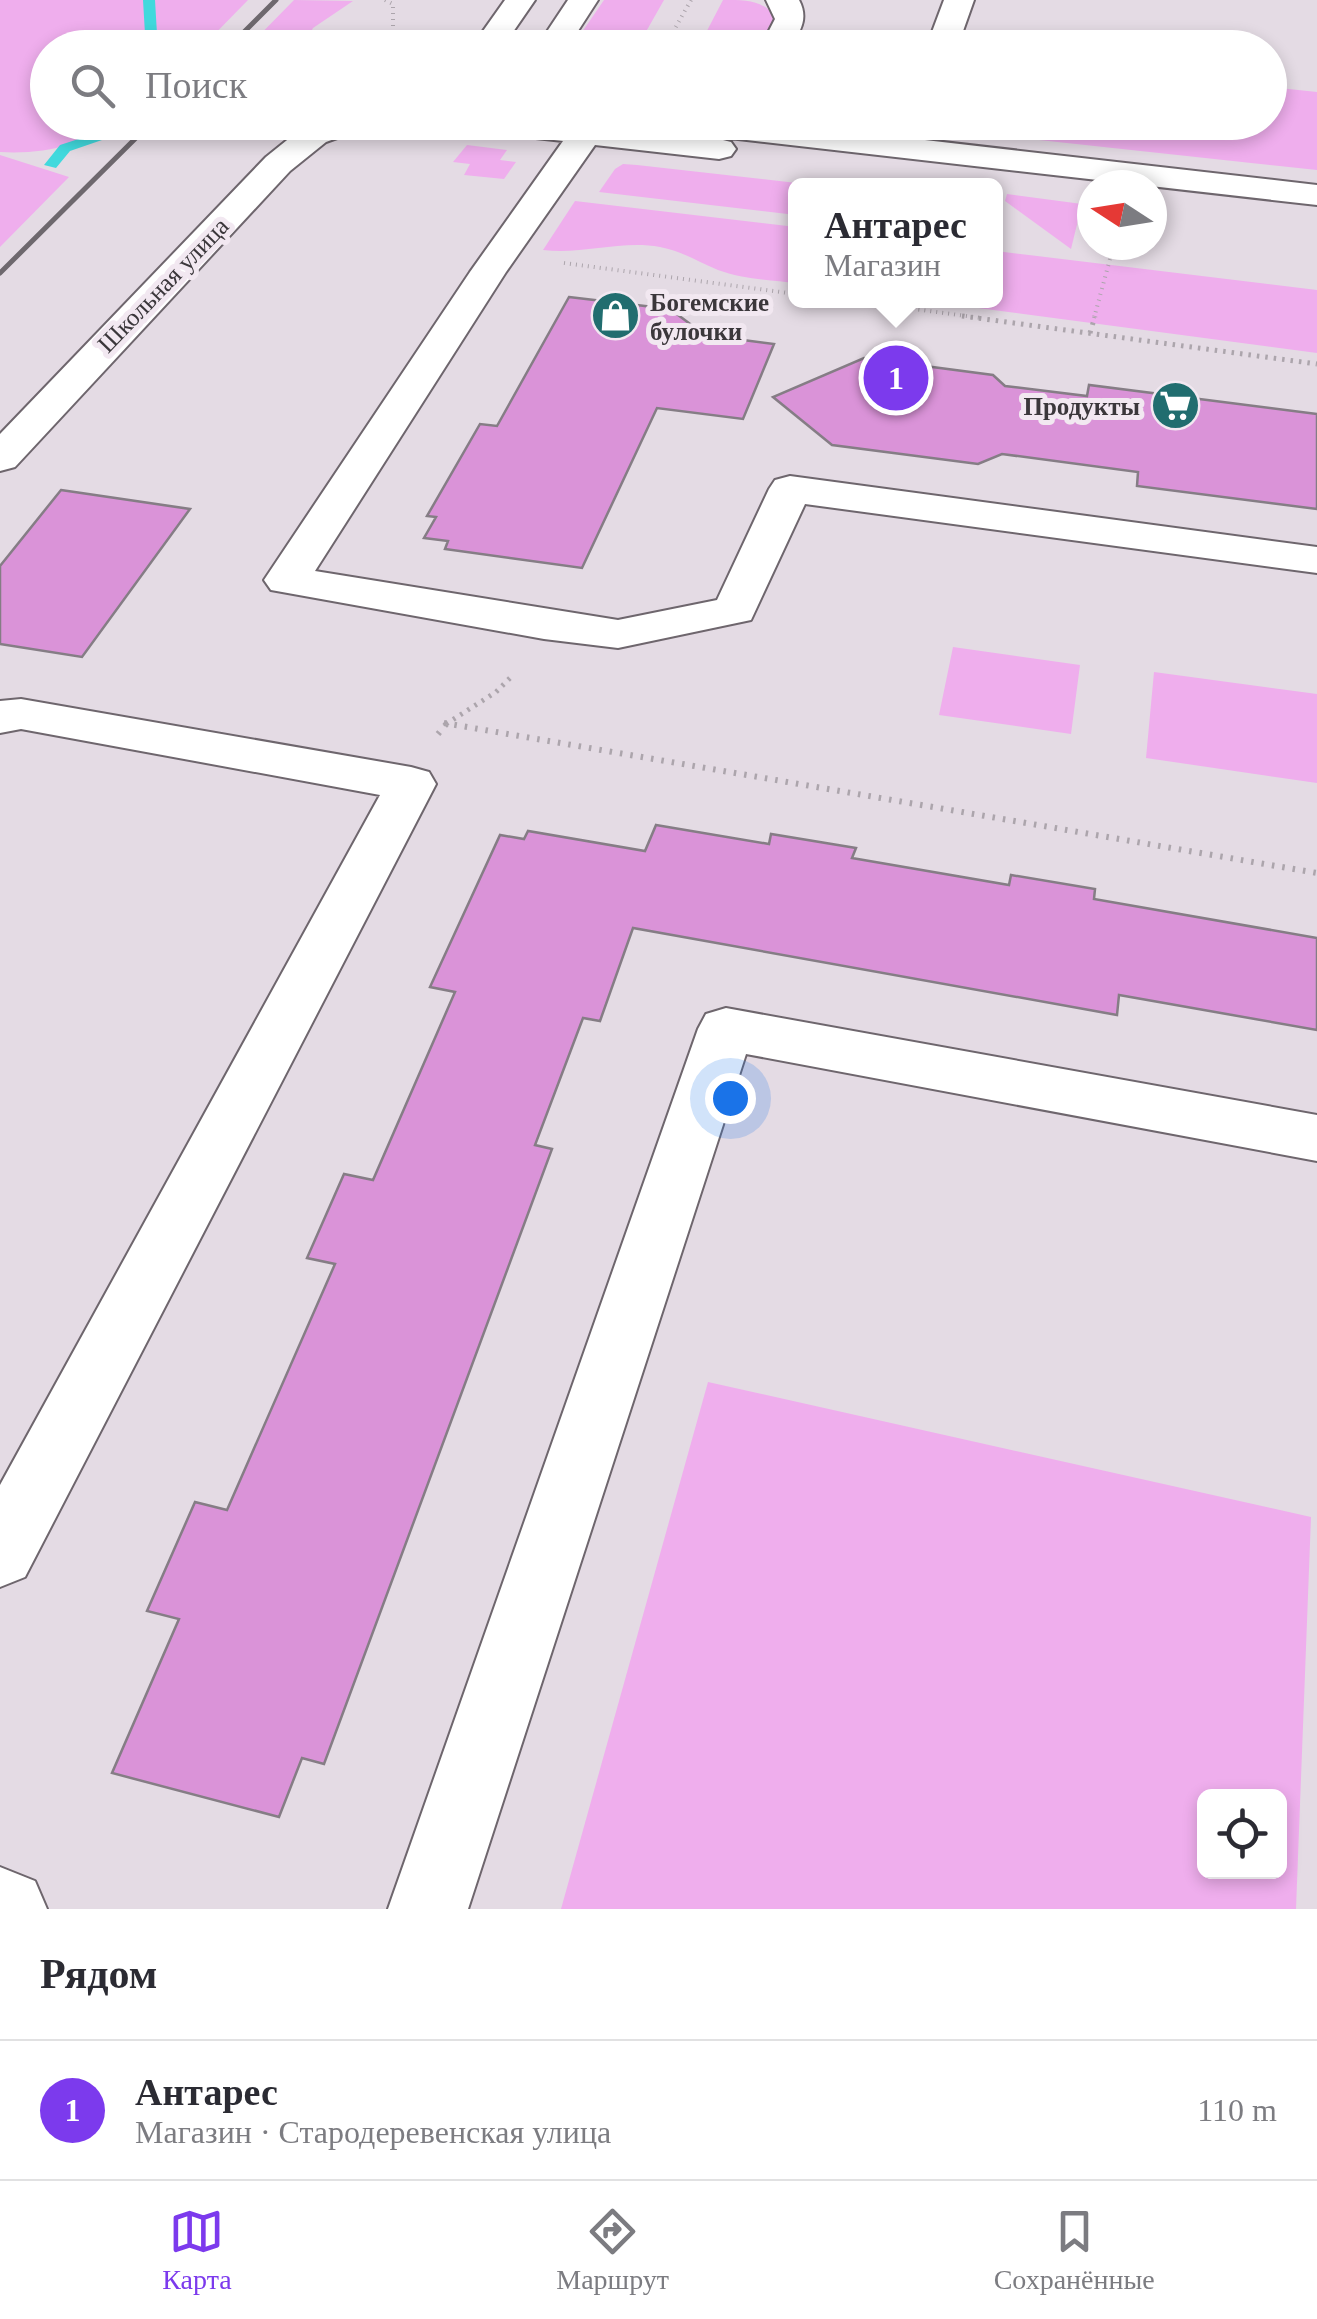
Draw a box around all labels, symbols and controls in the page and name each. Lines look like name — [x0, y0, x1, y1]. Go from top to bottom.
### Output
search box — [30, 30, 1287, 140]
icon: search — [65, 58, 120, 113]
text: Поиск — [145, 64, 247, 106]
north arrow — [1077, 170, 1167, 260]
popup — [788, 178, 1003, 308]
text: Антарес — [824, 204, 967, 246]
street label: Школьная улица — [92, 212, 234, 358]
text: Магазин — [824, 247, 941, 283]
place label: Богемские булочки — [650, 289, 769, 345]
shop icon: Богемские булочки — [589, 290, 641, 342]
pin: 1 — [864, 340, 928, 416]
supermarket icon: Продукты — [1149, 380, 1201, 432]
place label: Продукты — [1024, 393, 1140, 420]
your location — [705, 1073, 756, 1124]
map controls — [1197, 1789, 1287, 1879]
button: locate — [1197, 1789, 1287, 1879]
text: Рядом — [40, 1951, 157, 1997]
text: Антарес — [135, 2071, 278, 2113]
text: 1 — [65, 2092, 81, 2128]
text: 110 m — [1197, 2092, 1277, 2128]
text: Магазин · Стародеревенская улица — [135, 2114, 611, 2150]
tab: Карта — [162, 2204, 232, 2296]
tab: Маршрут — [556, 2204, 669, 2296]
tab: Сохранённые — [994, 2204, 1155, 2296]

